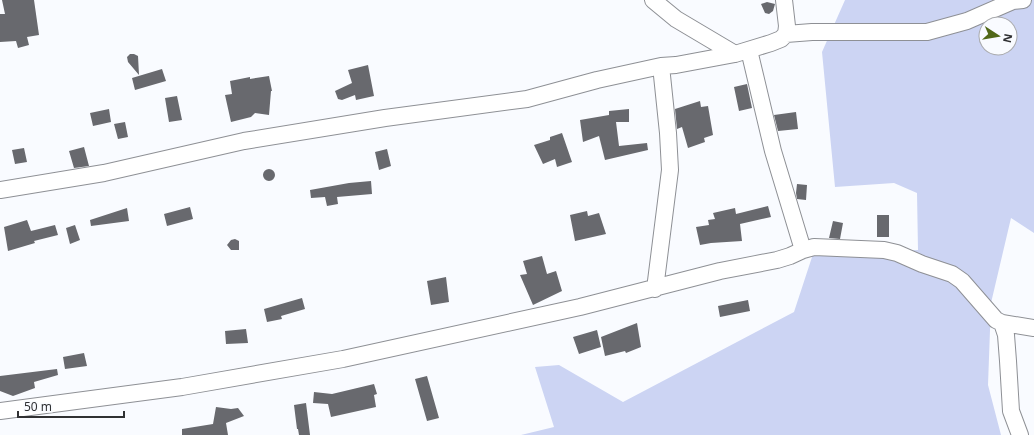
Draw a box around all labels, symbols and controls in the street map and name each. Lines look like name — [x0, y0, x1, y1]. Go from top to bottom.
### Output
north arrow — [978, 16, 1018, 56]
text: N — [1000, 32, 1017, 44]
scale bar — [18, 393, 124, 419]
text: 50 m — [24, 398, 52, 415]

